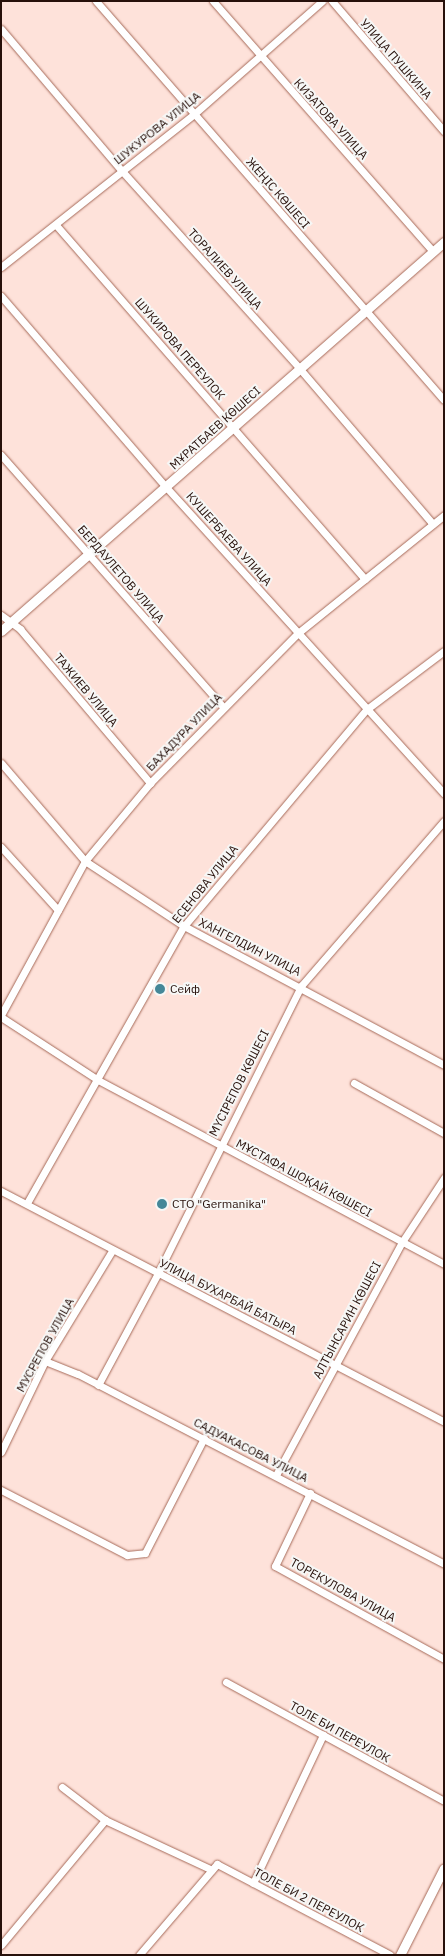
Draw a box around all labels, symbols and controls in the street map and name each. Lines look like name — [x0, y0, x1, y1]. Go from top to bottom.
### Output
street label: УЛИЦА ПУШКИНА — [357, 16, 435, 102]
street label: КИЗАТОВА УЛИЦА — [291, 76, 371, 162]
street label: ШУКУРОВА УЛИЦА — [111, 89, 203, 167]
street label: ЖЕҢІС КӨШЕСІ — [243, 154, 313, 232]
street label: ТОРАЛИЕВ УЛИЦА — [185, 226, 265, 312]
street label: ШУКИРОВА ПЕРЕУЛОК — [132, 295, 228, 403]
street label: МҰРАТБАЕВ КӨШЕСІ — [167, 383, 263, 473]
street label: КУШЕРБАЕВА УЛИЦА — [183, 489, 275, 589]
street label: БЕРДАУЛЕТОВ УЛИЦА — [75, 522, 167, 626]
street label: ТАЖИЕВ УЛИЦА — [51, 650, 121, 730]
street label: БАХАДУРА УЛИЦА — [143, 690, 225, 774]
street label: ЕСЕНОВА УЛИЦА — [169, 842, 241, 926]
street label: ХАНГЕЛДИН УЛИЦА — [196, 915, 304, 979]
place label: Сейф — [170, 982, 200, 996]
marker: Сейф — [154, 983, 166, 995]
street label: МҮСІРЕПОВ КӨШЕСІ — [206, 1027, 272, 1139]
street label: МҰСТАФА ШОҚАЙ КӨШЕСІ — [234, 1136, 374, 1220]
place label: СТО "Germanika" — [172, 1197, 266, 1211]
marker: СТО "Germanika" — [156, 1198, 168, 1210]
street label: УЛИЦА БУХАРБАЙ БАТЫРА — [157, 1256, 299, 1338]
street label: АЛТЫНСАРИН КӨШЕСІ — [310, 1259, 384, 1381]
street label: МУСРЕПОВ УЛИЦА — [13, 1295, 77, 1395]
street label: САДУАКАСОВА УЛИЦА — [191, 1415, 311, 1485]
street label: ТОРЕКУЛОВА УЛИЦА — [288, 1555, 398, 1625]
street label: ТОЛЕ БИ ПЕРЕУЛОК — [287, 1698, 393, 1766]
street label: ТОЛЕ БИ 2 ПЕРЕУЛОК — [251, 1865, 367, 1935]

